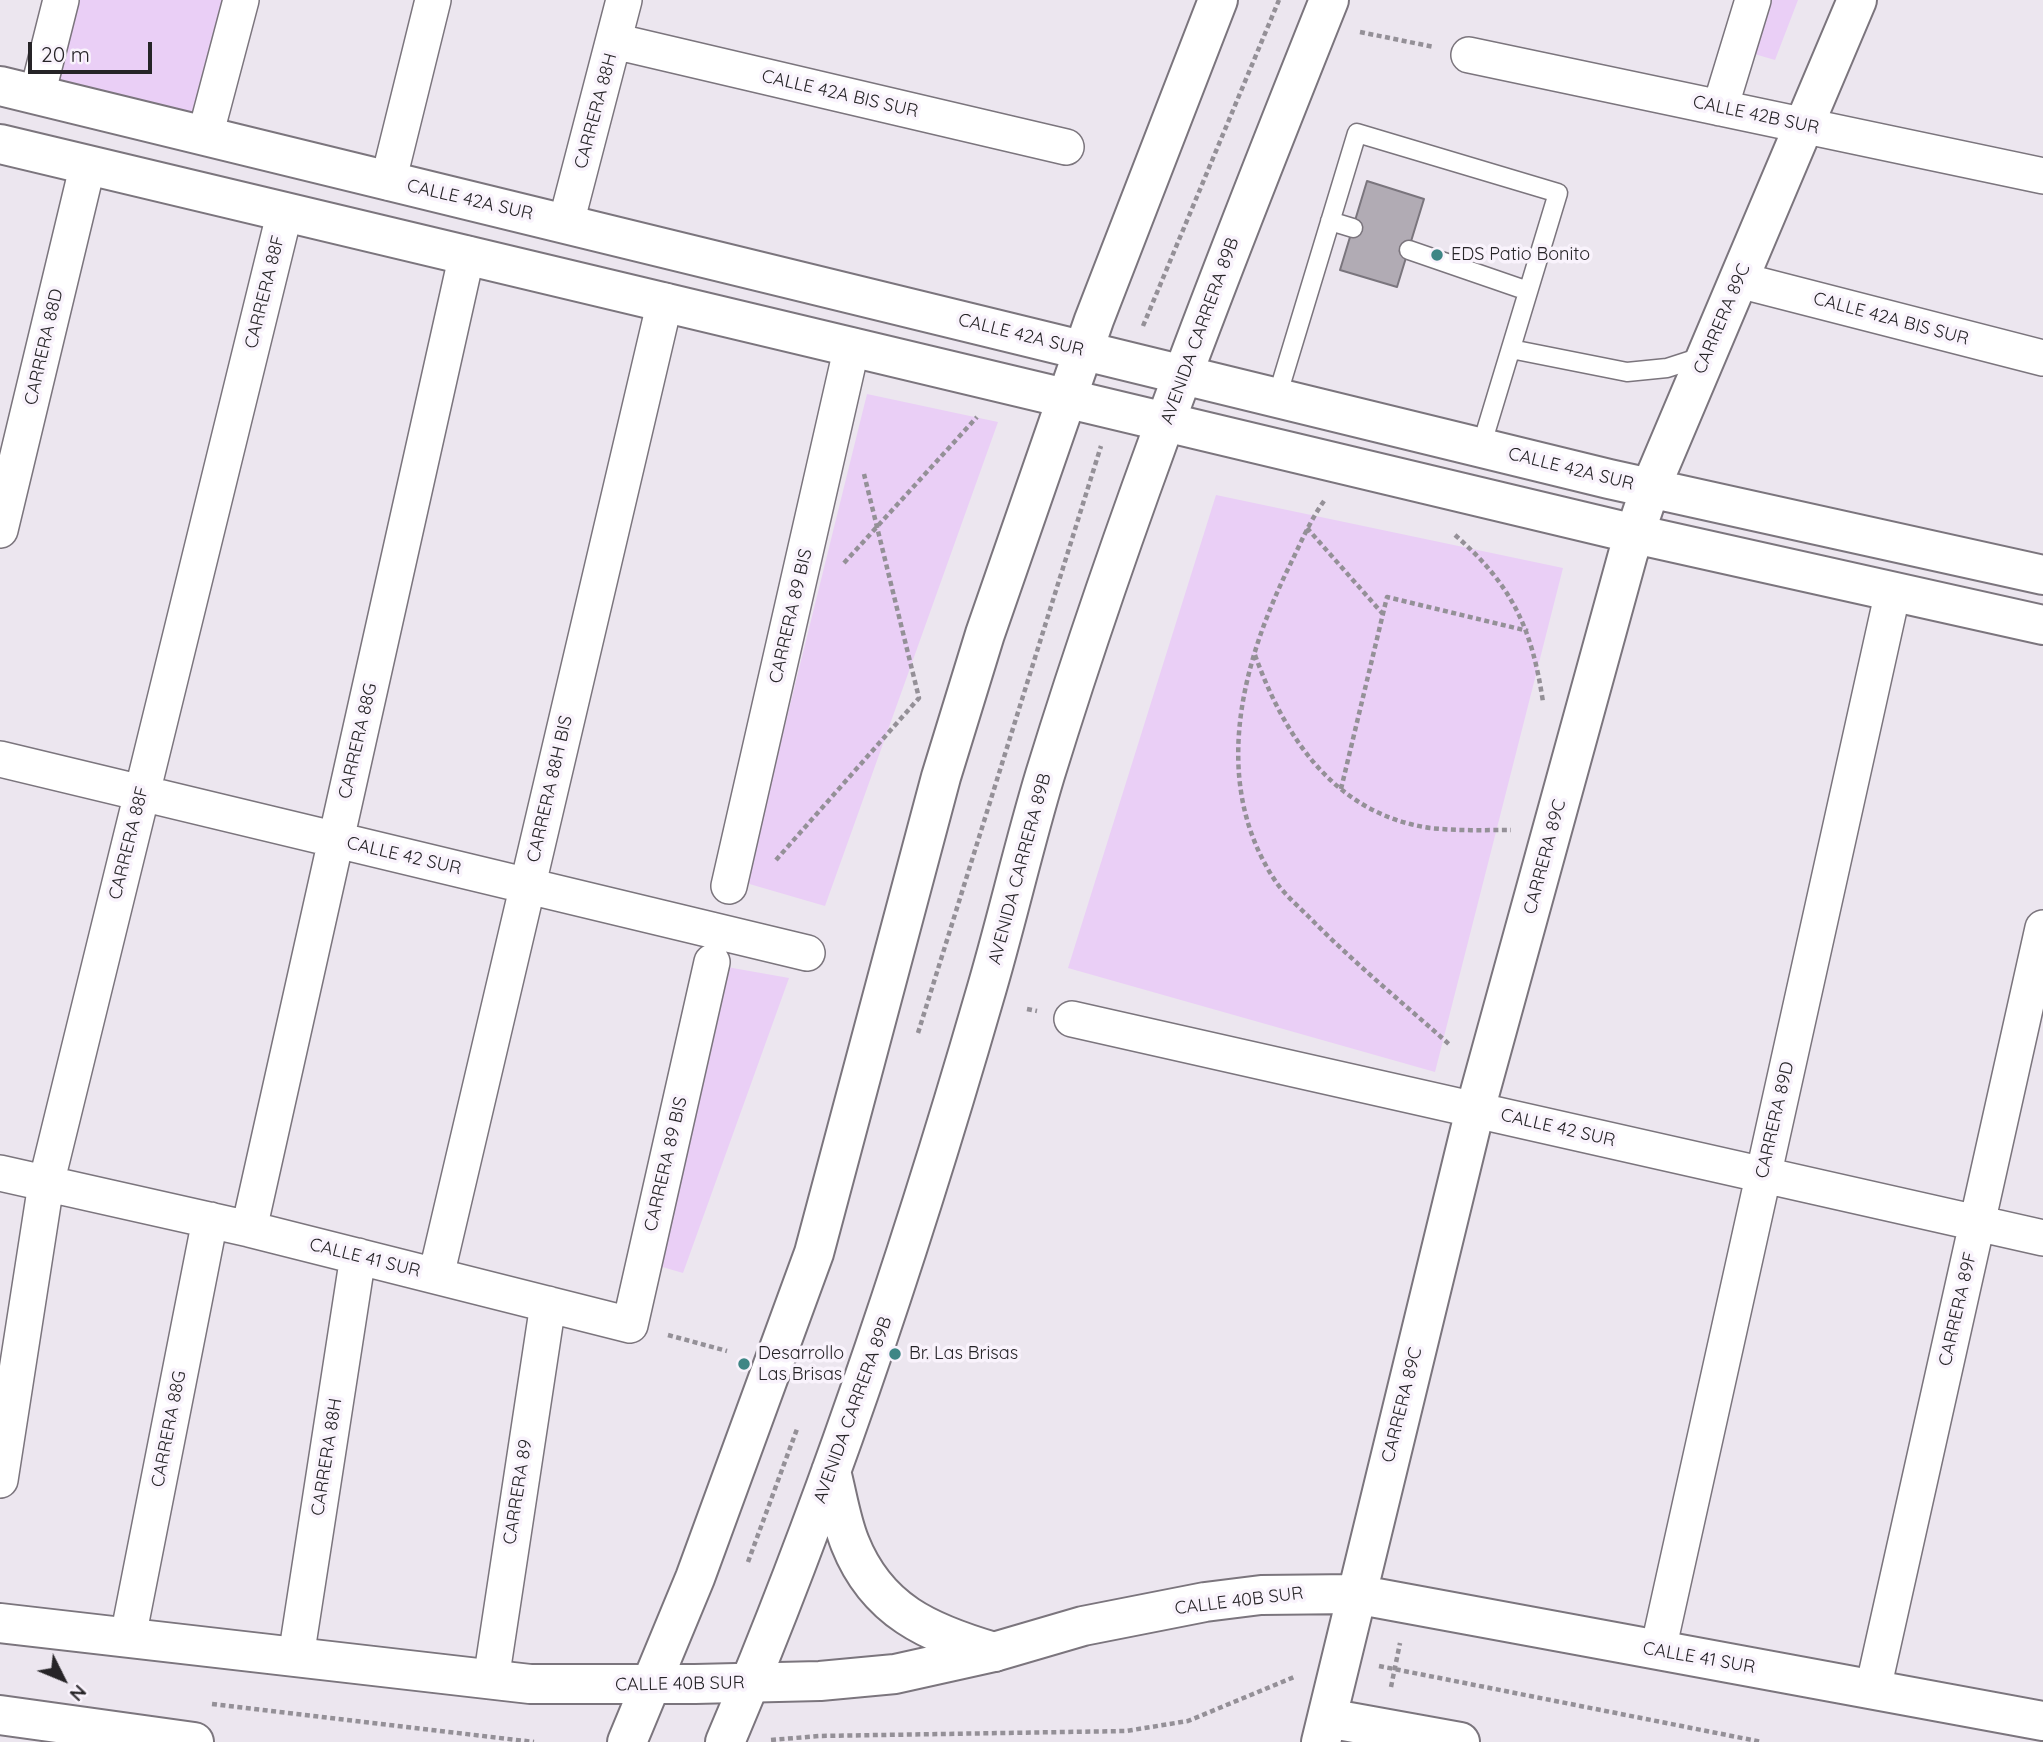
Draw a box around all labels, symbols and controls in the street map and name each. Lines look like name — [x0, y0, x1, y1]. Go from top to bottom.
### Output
scale bar — [32, 28, 156, 72]
text: 20 m — [41, 41, 90, 67]
street label: CARRERA 88H — [570, 51, 622, 171]
street label: CALLE 42A BIS SUR — [760, 65, 920, 123]
street label: CALLE 42B SUR — [1691, 91, 1821, 139]
street label: CALLE 42A SUR — [405, 175, 535, 225]
street label: CARRERA 88F — [240, 233, 290, 351]
street label: AVENIDA CARRERA 89B — [1156, 235, 1244, 427]
place label: EDS Patio Bonito — [1451, 244, 1590, 266]
marker: EDS Patio Bonito — [1429, 247, 1445, 263]
street label: CARRERA 89C — [1689, 261, 1755, 377]
street label: CARRERA 88D — [20, 287, 68, 407]
street label: CALLE 42A BIS SUR — [1811, 288, 1971, 350]
street label: CALLE 42A SUR — [956, 309, 1086, 361]
street label: CALLE 42A SUR — [1506, 443, 1636, 495]
street label: CARRERA 89 BIS — [765, 547, 817, 685]
street label: CARRERA 88G — [334, 681, 382, 801]
street label: CARRERA 88H BIS — [523, 713, 577, 865]
street label: AVENIDA CARRERA 89B — [984, 771, 1056, 967]
street label: CARRERA 88F — [104, 784, 154, 902]
street label: CARRERA 89C — [1519, 797, 1571, 917]
street label: CALLE 42 SUR — [345, 832, 463, 880]
street label: CARRERA 89D — [1751, 1060, 1799, 1180]
street label: CARRERA 89 BIS — [640, 1095, 692, 1233]
street label: CALLE 42 SUR — [1499, 1104, 1617, 1152]
street label: CALLE 41 SUR — [307, 1234, 423, 1282]
street label: CARRERA 89F — [1934, 1250, 1982, 1368]
street label: AVENIDA CARRERA 89B — [809, 1314, 897, 1506]
place label: Desarrollo Las Brisas — [758, 1343, 844, 1386]
place label: Br. Las Brisas — [909, 1343, 1018, 1365]
street label: CARRERA 89C — [1377, 1345, 1427, 1465]
marker: Br. Las Brisas — [887, 1346, 903, 1362]
marker: Desarrollo Las Brisas — [736, 1356, 752, 1372]
street label: CARRERA 88G — [147, 1369, 191, 1489]
street label: CARRERA 88H — [307, 1397, 347, 1517]
street label: CARRERA 89 — [499, 1438, 537, 1546]
street label: CALLE 40B SUR — [1173, 1582, 1305, 1620]
street label: CALLE 41 SUR — [1641, 1637, 1757, 1679]
north arrow — [28, 1644, 98, 1714]
street label: CALLE 40B SUR — [615, 1672, 745, 1696]
text: N — [65, 1680, 92, 1707]

